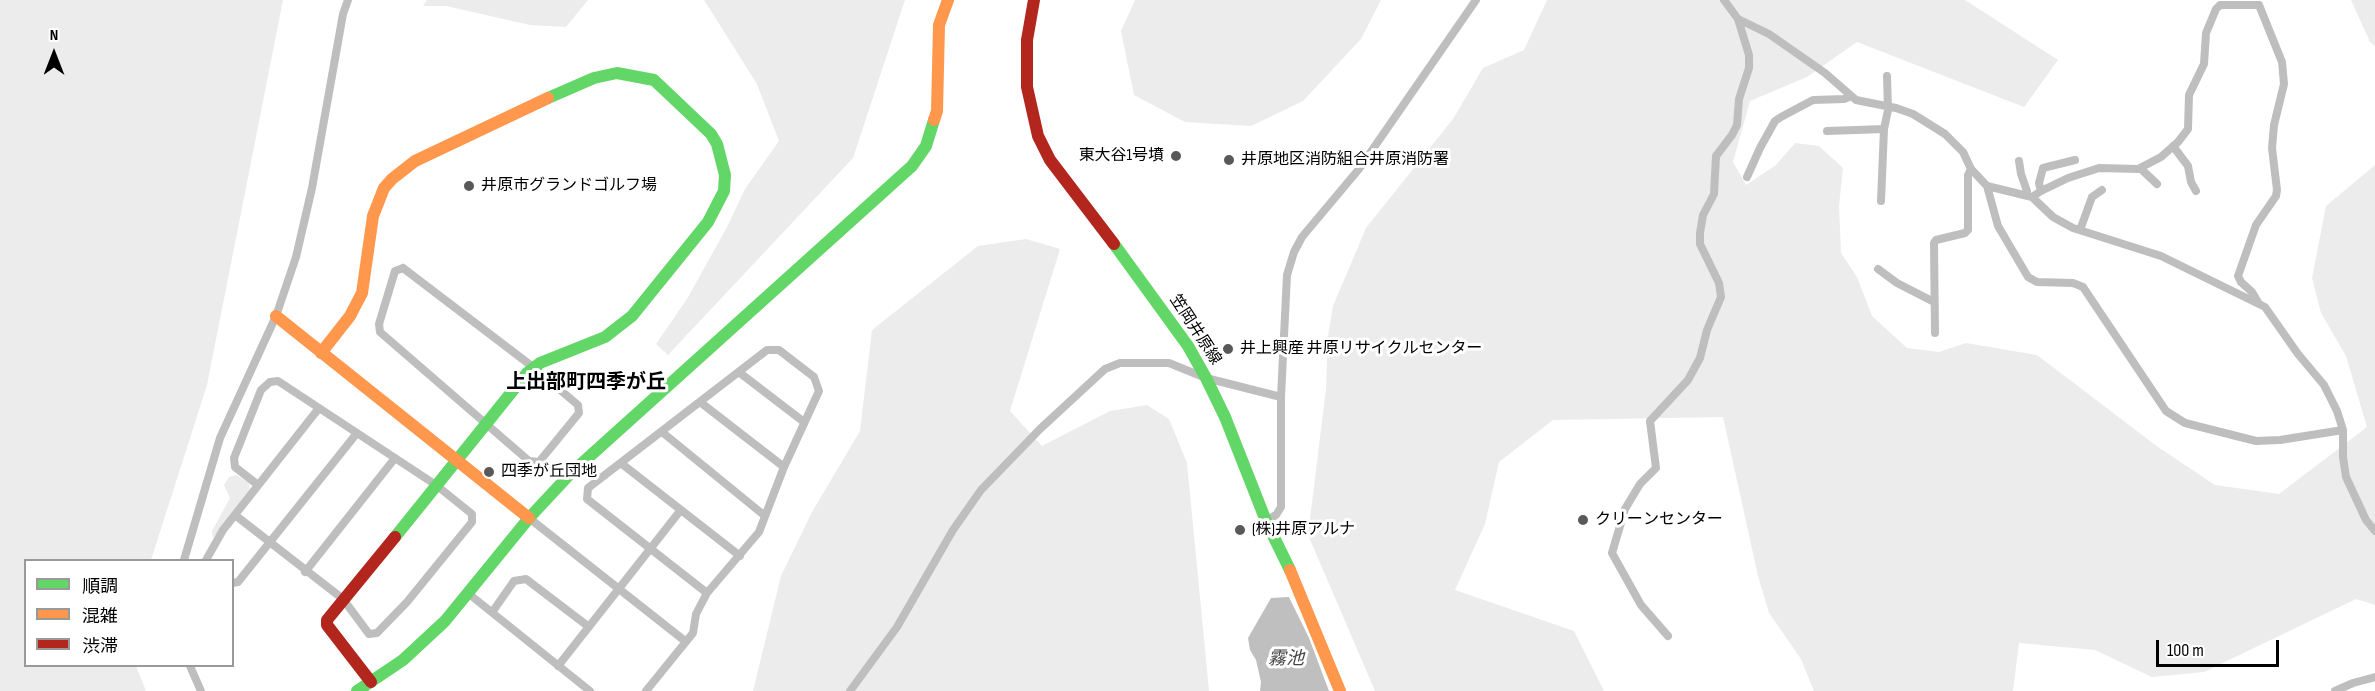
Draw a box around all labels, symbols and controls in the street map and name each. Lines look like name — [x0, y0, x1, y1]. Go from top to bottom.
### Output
north arrow — [24, 24, 84, 84]
text: N — [50, 26, 58, 45]
place label: 東大谷1号墳 — [1078, 146, 1164, 166]
marker: 東大谷1号墳 — [1169, 149, 1183, 163]
place label: 井原地区消防組合井原消防署 — [1241, 150, 1449, 170]
marker: 井原地区消防組合井原消防署 — [1222, 153, 1236, 167]
place label: 井原市グランドゴルフ場 — [481, 176, 657, 196]
marker: 井原市グランドゴルフ場 — [462, 179, 476, 193]
street label: 笠岡井原線 — [1165, 291, 1225, 369]
place label: 井上興産 井原リサイクルセンター — [1240, 339, 1483, 359]
marker: 井上興産 井原リサイクルセンター — [1221, 342, 1235, 356]
district label: 上出部町四季が丘 — [506, 371, 666, 395]
place label: 四季が丘団地 — [501, 462, 597, 482]
marker: 四季が丘団地 — [482, 465, 496, 479]
place label: クリーンセンター — [1595, 510, 1723, 530]
marker: クリーンセンター — [1576, 513, 1590, 527]
place label: (株)井原アルナ — [1252, 520, 1355, 540]
marker: (株)井原アルナ — [1233, 523, 1247, 537]
legend — [24, 559, 234, 667]
text: 順調 — [82, 576, 118, 597]
text: 混雑 — [82, 606, 118, 627]
scale bar — [2159, 628, 2282, 666]
text: 渋滞 — [82, 636, 118, 657]
text: 100 m — [2167, 640, 2204, 661]
water label: 霧池 — [1268, 648, 1304, 670]

